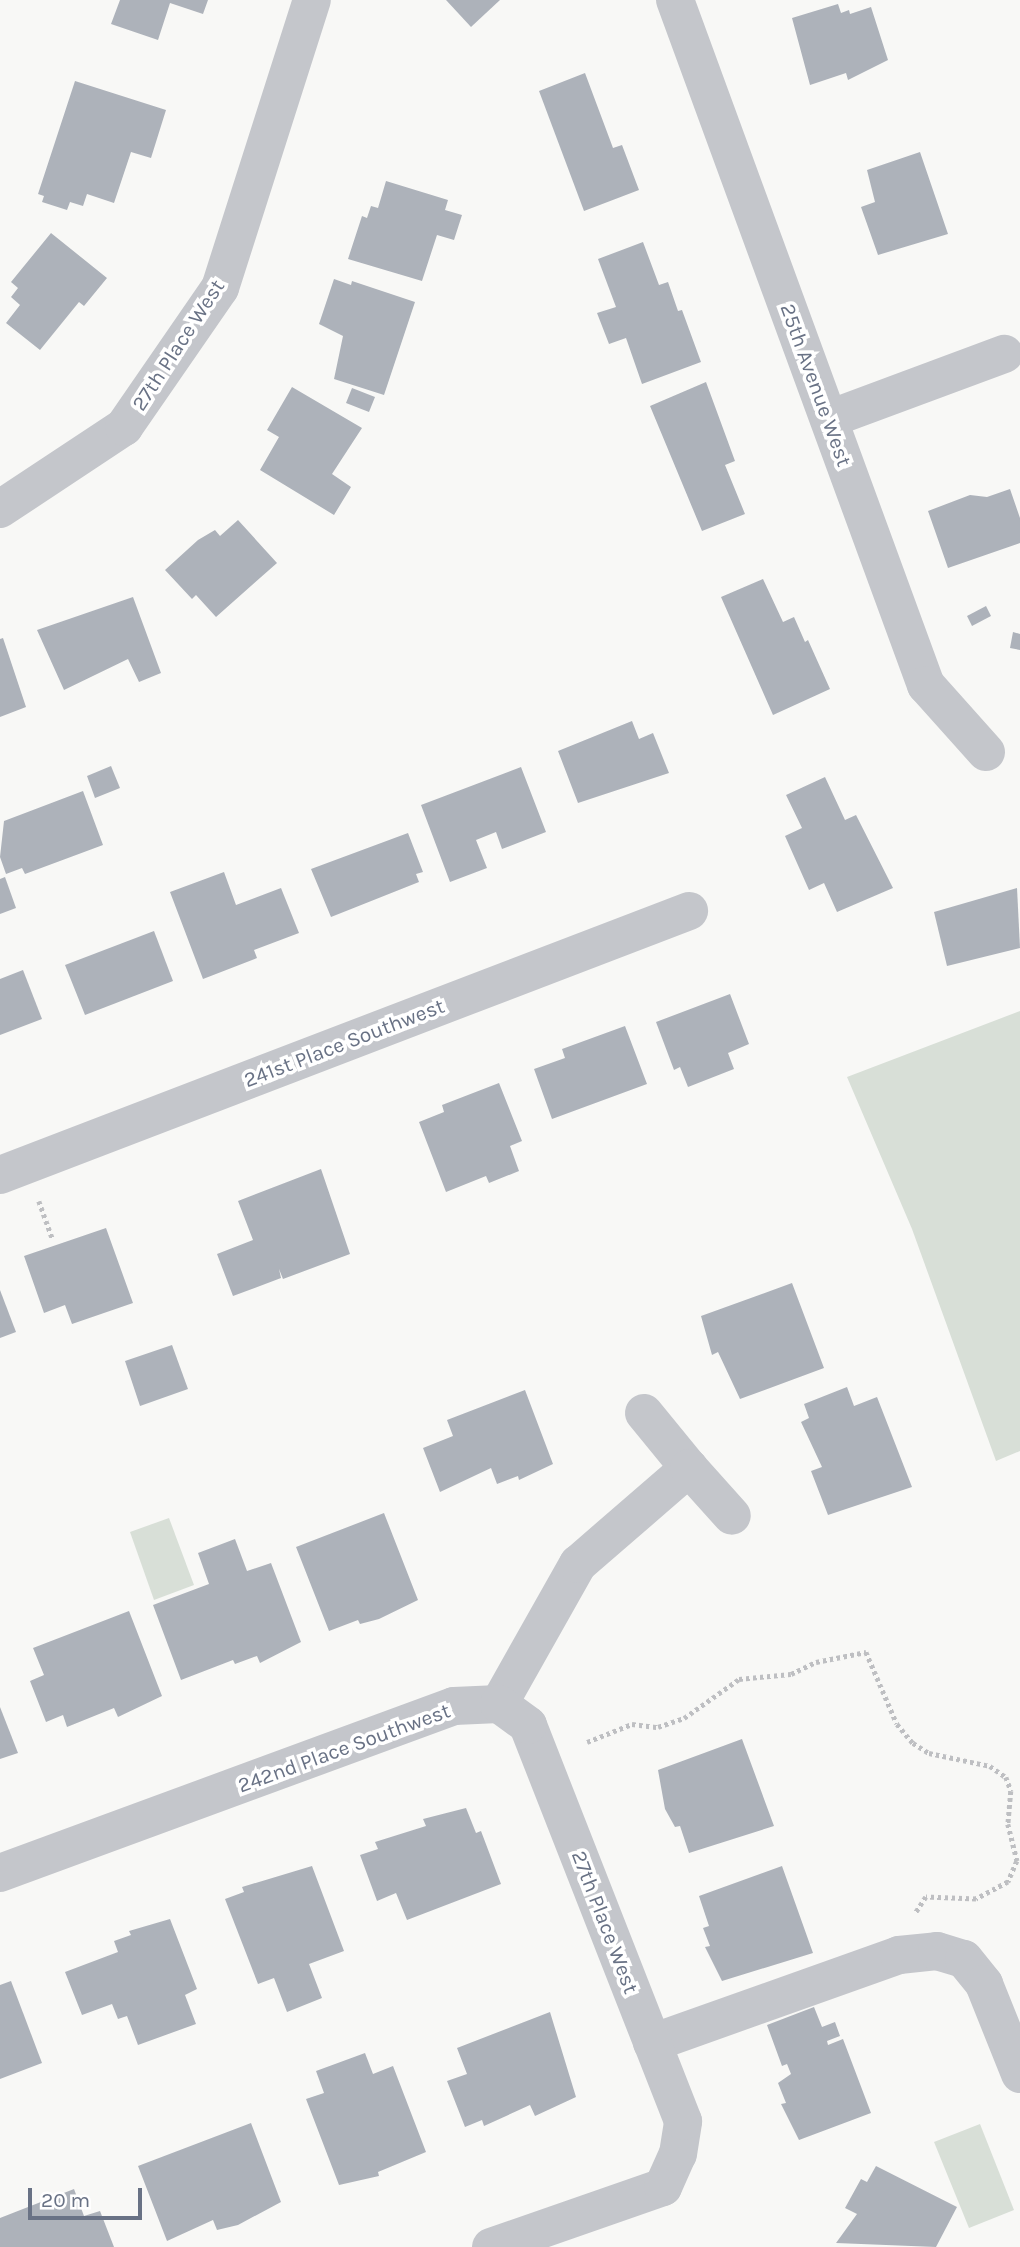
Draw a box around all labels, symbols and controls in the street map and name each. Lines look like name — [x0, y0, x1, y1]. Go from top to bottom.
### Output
street label: 27th Place West — [126, 275, 230, 415]
street label: 25th Avenue West — [775, 300, 857, 470]
street label: 241st Place Southwest — [240, 993, 448, 1093]
street label: 242nd Place Southwest — [234, 1698, 454, 1798]
street label: 27th Place West — [566, 1847, 644, 1997]
scale bar — [32, 2174, 145, 2218]
text: 20 m — [41, 2188, 90, 2212]

